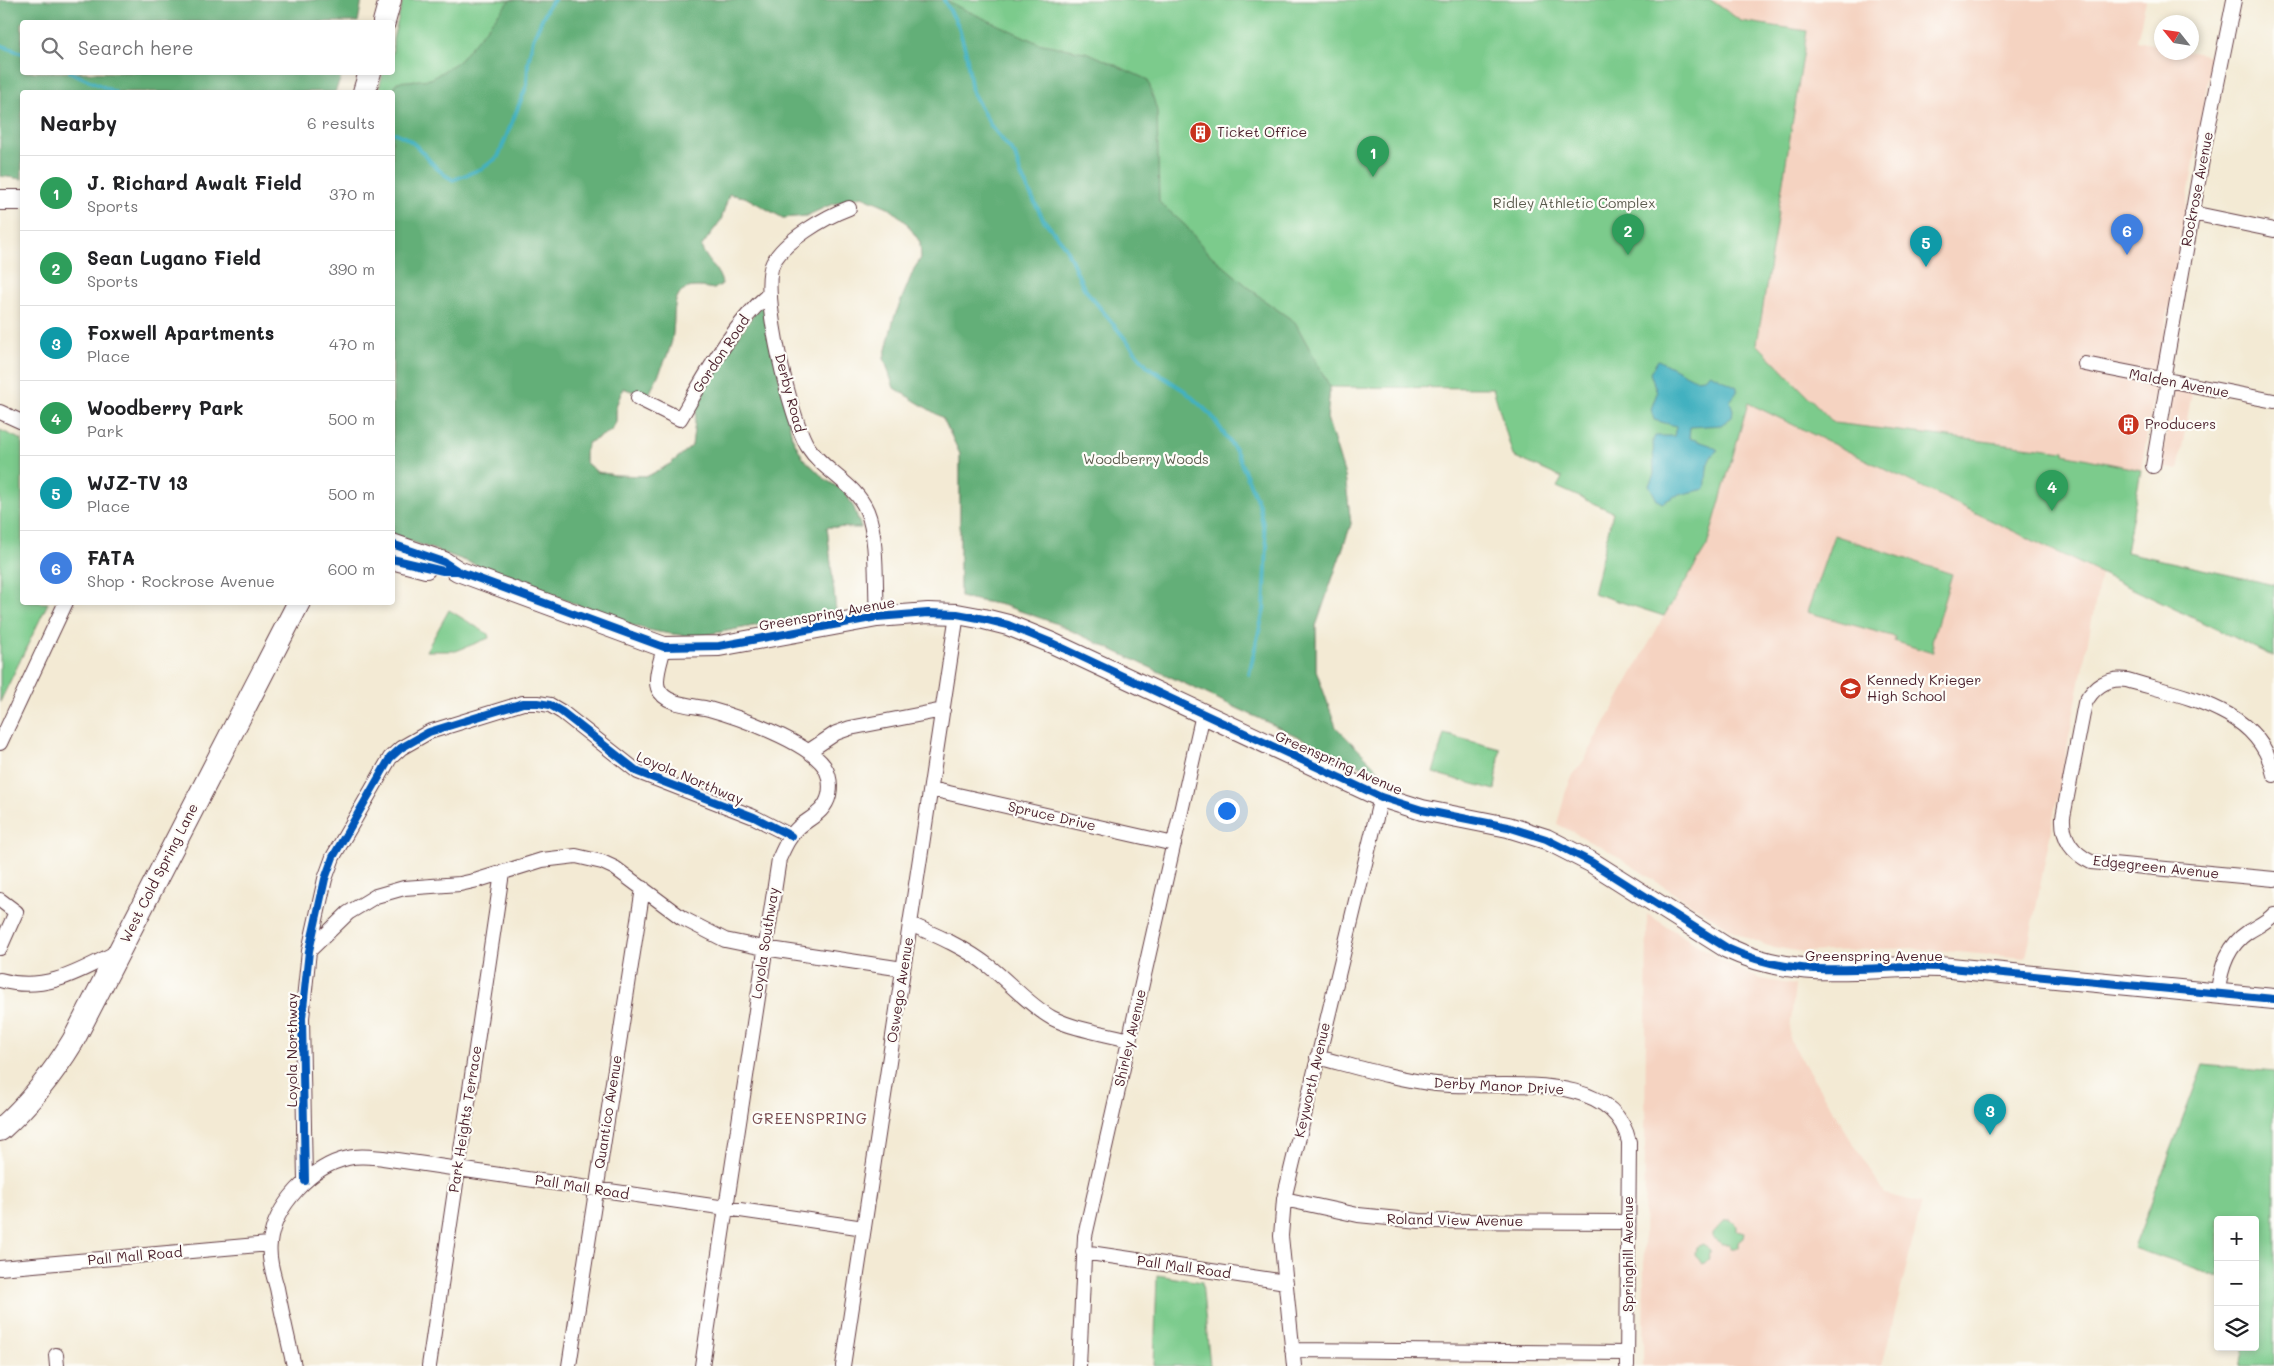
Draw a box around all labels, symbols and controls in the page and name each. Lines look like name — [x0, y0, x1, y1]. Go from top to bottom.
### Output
north arrow — [2154, 15, 2199, 60]
search box — [20, 20, 395, 75]
icon: search — [38, 34, 66, 62]
text: Search here — [78, 35, 194, 60]
text: Nearby — [40, 109, 117, 136]
text: 6 results — [307, 112, 375, 133]
building icon: Ticket Office — [1189, 120, 1213, 144]
place label: Ticket Office — [1217, 122, 1307, 141]
street label: Rockrose Avenue — [2176, 130, 2217, 248]
pin: 1 — [1357, 136, 1389, 177]
text: J. Richard Awalt Field — [87, 170, 302, 195]
text: 1 — [52, 183, 60, 204]
text: 370 m — [329, 183, 375, 204]
park label: Ridley Athletic Complex — [1493, 193, 1655, 212]
text: Sports — [87, 195, 138, 216]
pin: 2 — [1612, 214, 1644, 255]
pin: 6 — [2111, 214, 2143, 255]
pin: 5 — [1910, 226, 1942, 267]
text: Sean Lugano Field — [87, 245, 261, 270]
text: 2 — [52, 258, 60, 279]
text: 390 m — [328, 258, 375, 279]
text: Sports — [87, 270, 138, 291]
street label: Gordon Road — [688, 311, 754, 396]
text: Foxwell Apartments — [87, 320, 274, 345]
text: 3 — [51, 333, 61, 354]
text: 470 m — [329, 333, 375, 354]
text: Place — [87, 345, 130, 366]
street label: Derby Road — [771, 351, 810, 435]
street label: Malden Avenue — [2127, 363, 2231, 402]
text: Woodberry Park — [87, 395, 243, 420]
text: 4 — [51, 408, 61, 429]
text: 500 m — [328, 408, 375, 429]
building icon: Producers — [2117, 412, 2141, 436]
place label: Producers — [2145, 414, 2216, 433]
text: Park — [87, 420, 123, 441]
park label: Woodberry Woods — [1083, 449, 1209, 468]
text: WJZ-TV 13 — [87, 470, 188, 495]
pin: 4 — [2036, 470, 2068, 511]
text: 5 — [51, 483, 61, 504]
text: 500 m — [328, 483, 375, 504]
text: Place — [87, 495, 130, 516]
text: FATA — [87, 545, 135, 570]
text: 6 — [51, 558, 61, 579]
text: 600 m — [328, 558, 375, 579]
text: Shop · Rockrose Avenue — [87, 570, 275, 591]
street label: Greenspring Avenue — [757, 592, 897, 635]
place label: Kennedy Krieger High School — [1867, 670, 1981, 705]
school or university icon: Kennedy Krieger High School — [1839, 676, 1863, 700]
street label: Greenspring Avenue — [1272, 726, 1406, 799]
street label: Loyola Northway — [634, 746, 747, 809]
street label: Spruce Drive — [1006, 796, 1098, 835]
your location — [1214, 798, 1240, 824]
street label: West Cold Spring Lane — [115, 800, 202, 946]
street label: Edgegreen Avenue — [2092, 850, 2220, 883]
street label: Loyola Southway — [746, 886, 783, 1000]
street label: Oswego Avenue — [882, 936, 917, 1044]
street label: Greenspring Avenue — [1805, 946, 1943, 965]
street label: Shirley Avenue — [1109, 987, 1150, 1088]
street label: Loyola Northway — [282, 993, 301, 1107]
street label: Keyworth Avenue — [1289, 1020, 1334, 1139]
street label: Park Heights Terrace — [443, 1044, 486, 1194]
street label: Quantico Avenue — [589, 1054, 626, 1170]
street label: Derby Manor Drive — [1433, 1073, 1565, 1098]
pin: 3 — [1974, 1094, 2006, 1135]
district label: GREENSPRING — [752, 1108, 868, 1128]
street label: Pall Mall Road — [534, 1170, 631, 1203]
street label: Springhill Avenue — [1618, 1196, 1637, 1312]
street label: Roland View Avenue — [1387, 1209, 1523, 1230]
map controls — [2214, 1216, 2259, 1351]
button: + — [2214, 1216, 2259, 1261]
street label: Pall Mall Road — [87, 1242, 183, 1269]
street label: Pall Mall Road — [1136, 1250, 1233, 1283]
button: − — [2214, 1261, 2259, 1306]
button: layers — [2214, 1306, 2259, 1351]

